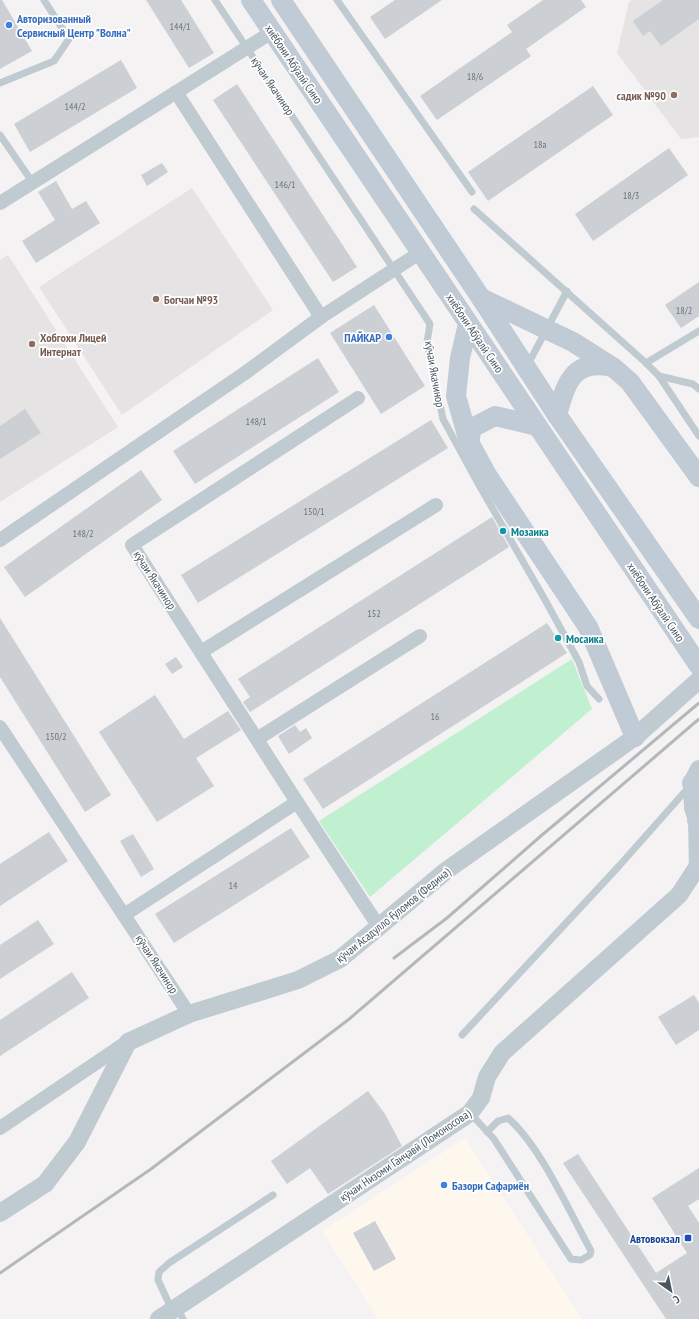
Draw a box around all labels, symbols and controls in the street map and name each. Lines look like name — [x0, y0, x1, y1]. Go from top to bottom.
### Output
place label: Авторизованный Сервисный Центр "Волна" — [16, 11, 131, 40]
marker: Авторизованный Сервисный Центр "Волна" — [4, 20, 14, 30]
house number: 144/1 — [170, 20, 190, 33]
street label: хиёбони Абӯалӣ Сино — [262, 22, 326, 106]
street label: кӯчаи Якачинор — [248, 54, 298, 118]
house number: 18/6 — [467, 70, 484, 83]
place label: садик №90 — [617, 88, 666, 103]
marker: садик №90 — [669, 90, 679, 100]
house number: 144/2 — [65, 100, 85, 113]
house number: 18a — [534, 138, 547, 151]
house number: 146/1 — [275, 178, 295, 191]
house number: 18/3 — [623, 189, 639, 202]
street label: хиёбони Абӯалӣ Сино — [443, 291, 507, 375]
place label: Богчаи №93 — [164, 292, 219, 307]
marker: Богчаи №93 — [151, 294, 161, 304]
house number: 18/2 — [676, 304, 692, 317]
place label: Хобгохи Лицей Интернат — [40, 330, 106, 359]
place label: ПАЙКАР — [344, 330, 381, 345]
marker: ПАЙКАР — [384, 332, 394, 342]
marker: Хобгохи Лицей Интернат — [27, 339, 37, 349]
street label: кӯчаи Якачинор — [422, 340, 448, 408]
house number: 148/1 — [246, 415, 266, 428]
house number: 150/1 — [304, 505, 324, 518]
place label: Мозаика — [511, 524, 549, 539]
marker: Мозаика — [498, 526, 508, 536]
house number: 148/2 — [73, 527, 93, 540]
street label: кӯчаи Якачинор — [130, 548, 180, 612]
street label: хиёбони Абӯалӣ Сино — [624, 560, 688, 644]
house number: 152 — [367, 607, 381, 620]
place label: Мосаика — [566, 631, 604, 646]
marker: Мосаика — [553, 633, 563, 643]
house number: 16 — [431, 710, 440, 723]
house number: 150/2 — [46, 730, 66, 743]
street label: кӯчаи Асадулло Ғуломов (Федина) — [333, 864, 454, 966]
house number: 14 — [229, 879, 238, 892]
street label: кӯчаи Якачинор — [132, 932, 182, 996]
street label: кӯчаи Низоми Ганҷавӣ (Ломоносова) — [337, 1105, 474, 1205]
place label: Базори Сафариён — [452, 1178, 529, 1193]
marker: Базори Сафариён — [439, 1180, 449, 1190]
place label: Автовокзал — [629, 1231, 680, 1246]
marker: Автовокзал — [683, 1233, 693, 1243]
north arrow — [651, 1271, 691, 1311]
text: С — [671, 1292, 682, 1307]

